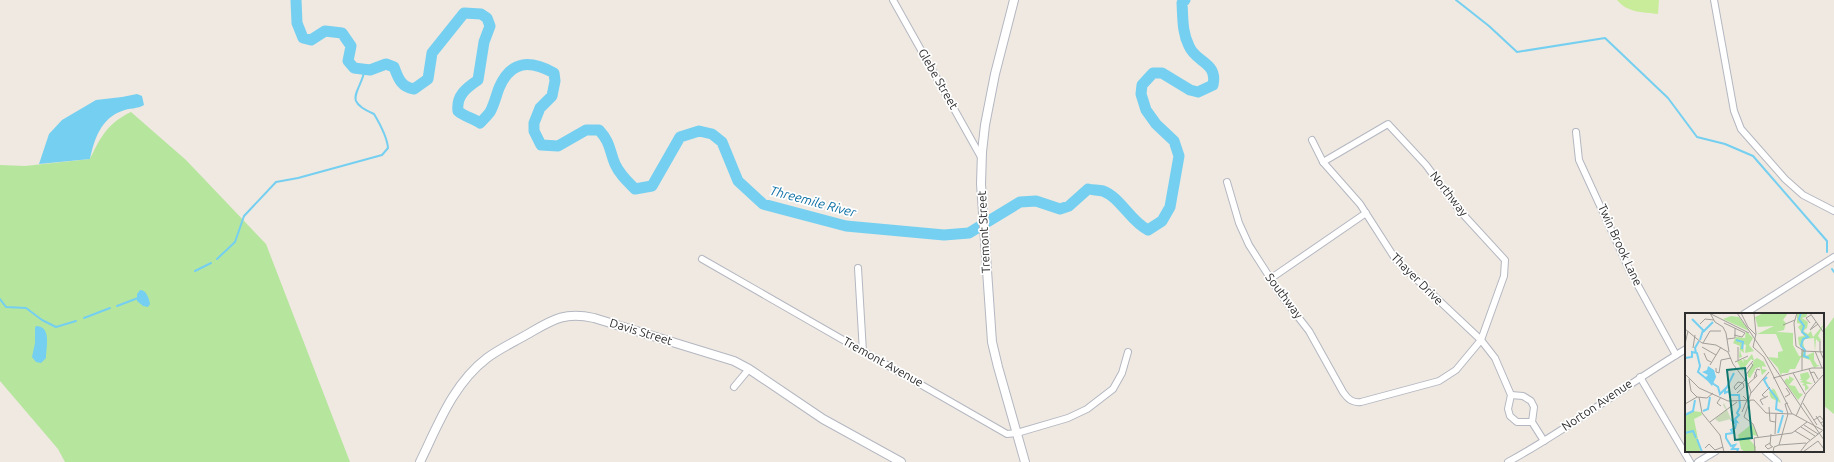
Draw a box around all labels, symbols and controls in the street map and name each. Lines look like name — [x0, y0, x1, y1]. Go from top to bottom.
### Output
street label: Glebe Street — [916, 46, 961, 112]
street label: Northway — [1428, 169, 1471, 219]
water label: Threemile River — [768, 183, 859, 219]
street label: Tremont Street — [975, 190, 992, 274]
street label: Twin Brook Lane — [1596, 202, 1645, 288]
street label: Thayer Drive — [1389, 250, 1446, 307]
street label: Southway — [1263, 271, 1306, 321]
inset map — [1685, 313, 1824, 452]
street label: Davis Street — [608, 316, 674, 347]
street label: Tremont Avenue — [841, 334, 926, 389]
street label: Norton Avenue — [1559, 376, 1634, 433]

